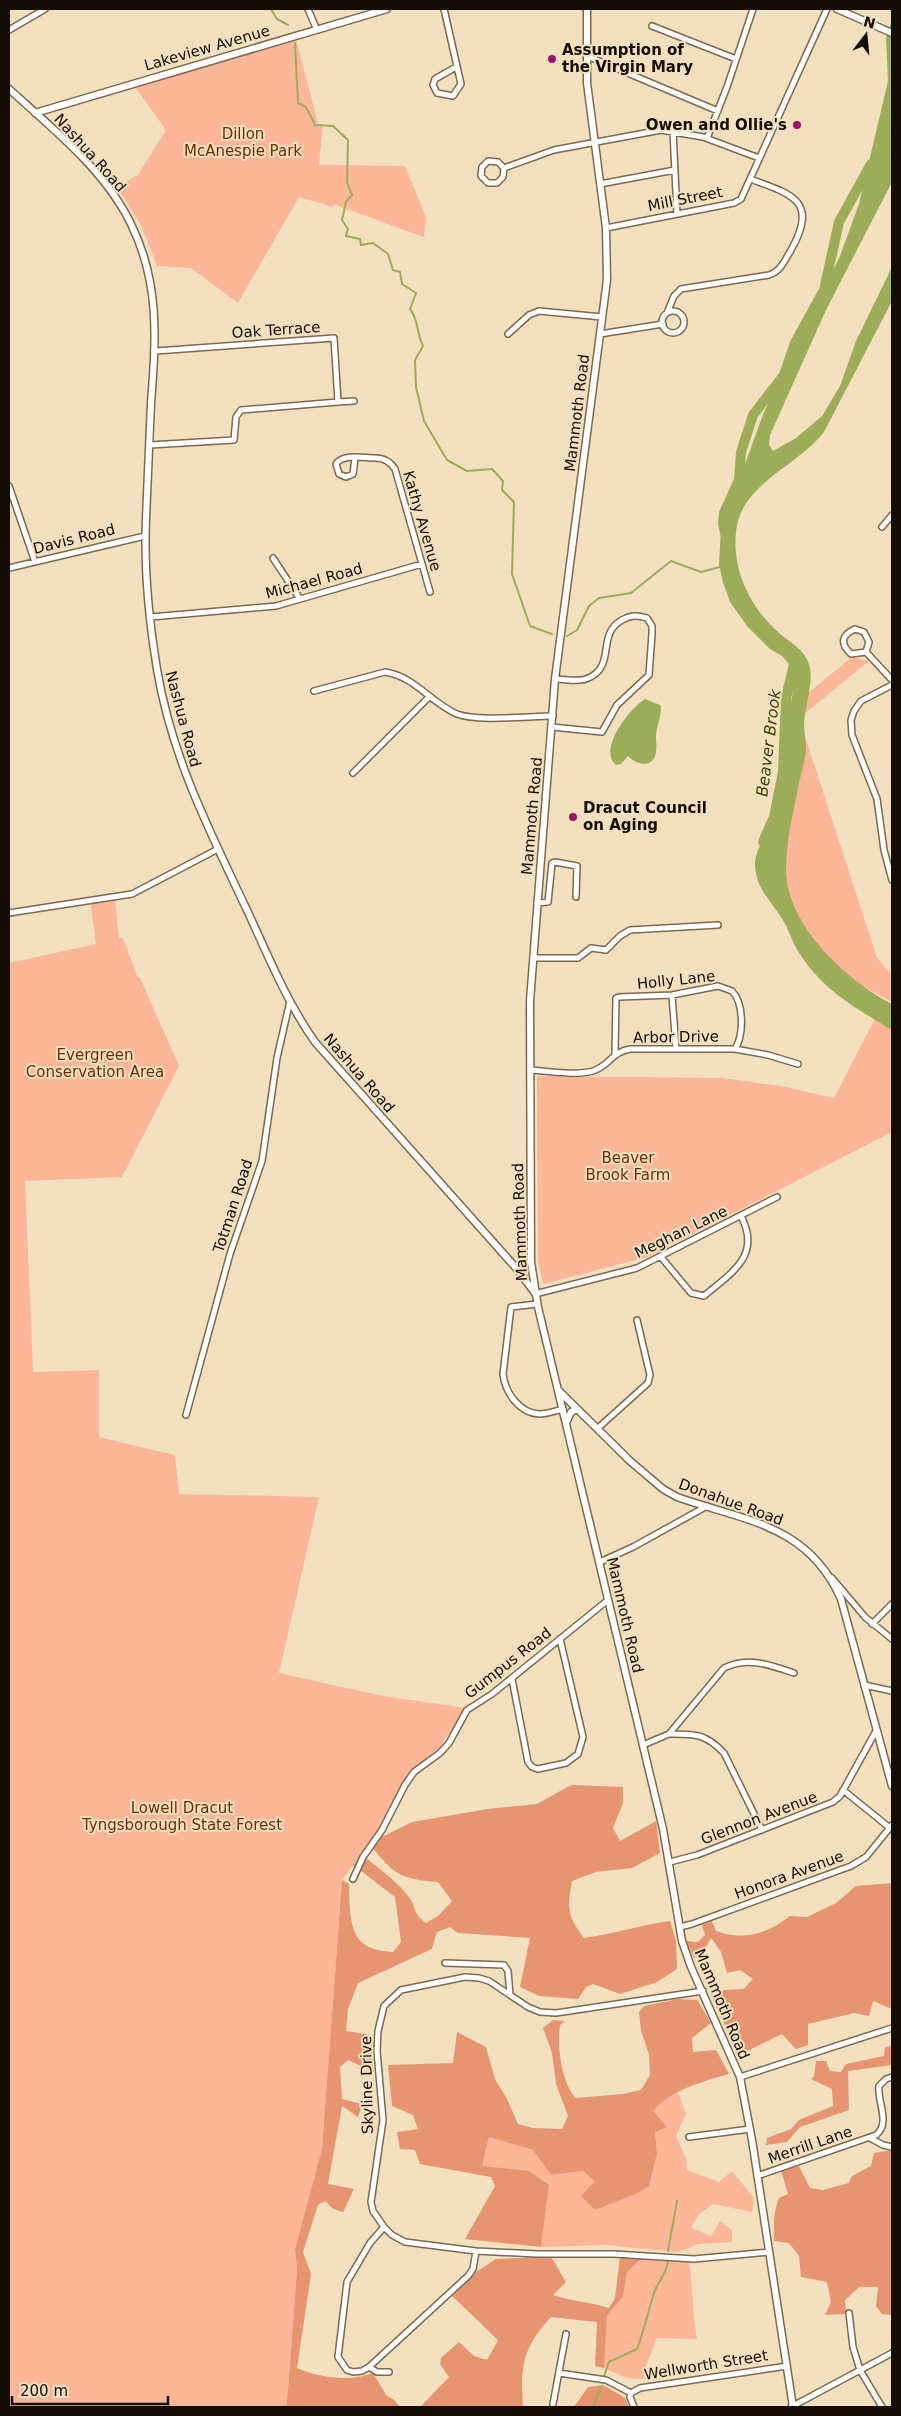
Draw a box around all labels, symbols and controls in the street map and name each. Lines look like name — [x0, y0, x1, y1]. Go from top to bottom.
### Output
north arrow — [841, 10, 891, 60]
text: N — [862, 13, 877, 32]
street label: Lakeview Avenue — [142, 21, 272, 75]
place label: Assumption of the Virgin Mary — [562, 41, 693, 76]
marker: Assumption of the Virgin Mary — [546, 53, 558, 65]
street label: Nashua Road — [50, 110, 130, 196]
place label: Owen and Ollie's — [646, 116, 787, 134]
marker: Owen and Ollie's — [791, 119, 803, 131]
park label: Dillon McAnespie Park — [184, 125, 302, 160]
street label: Mill Street — [646, 183, 724, 215]
street label: Oak Terrace — [231, 318, 321, 342]
street label: Mammoth Road — [561, 353, 593, 473]
street label: Kathy Avenue — [399, 469, 445, 573]
street label: Davis Road — [31, 520, 117, 558]
street label: Michael Road — [263, 559, 365, 603]
street label: Nashua Road — [162, 669, 204, 769]
water label: Beaver Brook — [752, 688, 785, 798]
street label: Mammoth Road — [518, 756, 546, 876]
place label: Dracut Council on Aging — [583, 799, 707, 834]
marker: Dracut Council on Aging — [567, 811, 579, 823]
street label: Holly Lane — [636, 967, 716, 993]
street label: Arbor Drive — [633, 1027, 719, 1047]
street label: Nashua Road — [320, 1030, 398, 1116]
park label: Evergreen Conservation Area — [26, 1046, 164, 1081]
park label: Beaver Brook Farm — [586, 1149, 670, 1184]
street label: Totman Road — [209, 1157, 257, 1256]
street label: Mammoth Road — [509, 1163, 531, 1281]
street label: Meghan Lane — [632, 1202, 730, 1262]
street label: Donahue Road — [676, 1475, 786, 1529]
street label: Mammoth Road — [603, 1555, 647, 1675]
street label: Gumpus Road — [461, 1624, 555, 1702]
street label: Glennon Avenue — [698, 1788, 820, 1848]
park label: Lowell Dracut Tyngsborough State Forest — [81, 1799, 282, 1834]
street label: Honora Avenue — [732, 1847, 846, 1903]
street label: Mammoth Road — [691, 1946, 753, 2062]
street label: Skyline Drive — [357, 2036, 377, 2134]
street label: Merrill Lane — [766, 2122, 854, 2168]
street label: Wellworth Street — [643, 2346, 769, 2384]
scale bar — [12, 2374, 169, 2406]
text: 200 m — [20, 2382, 68, 2400]

